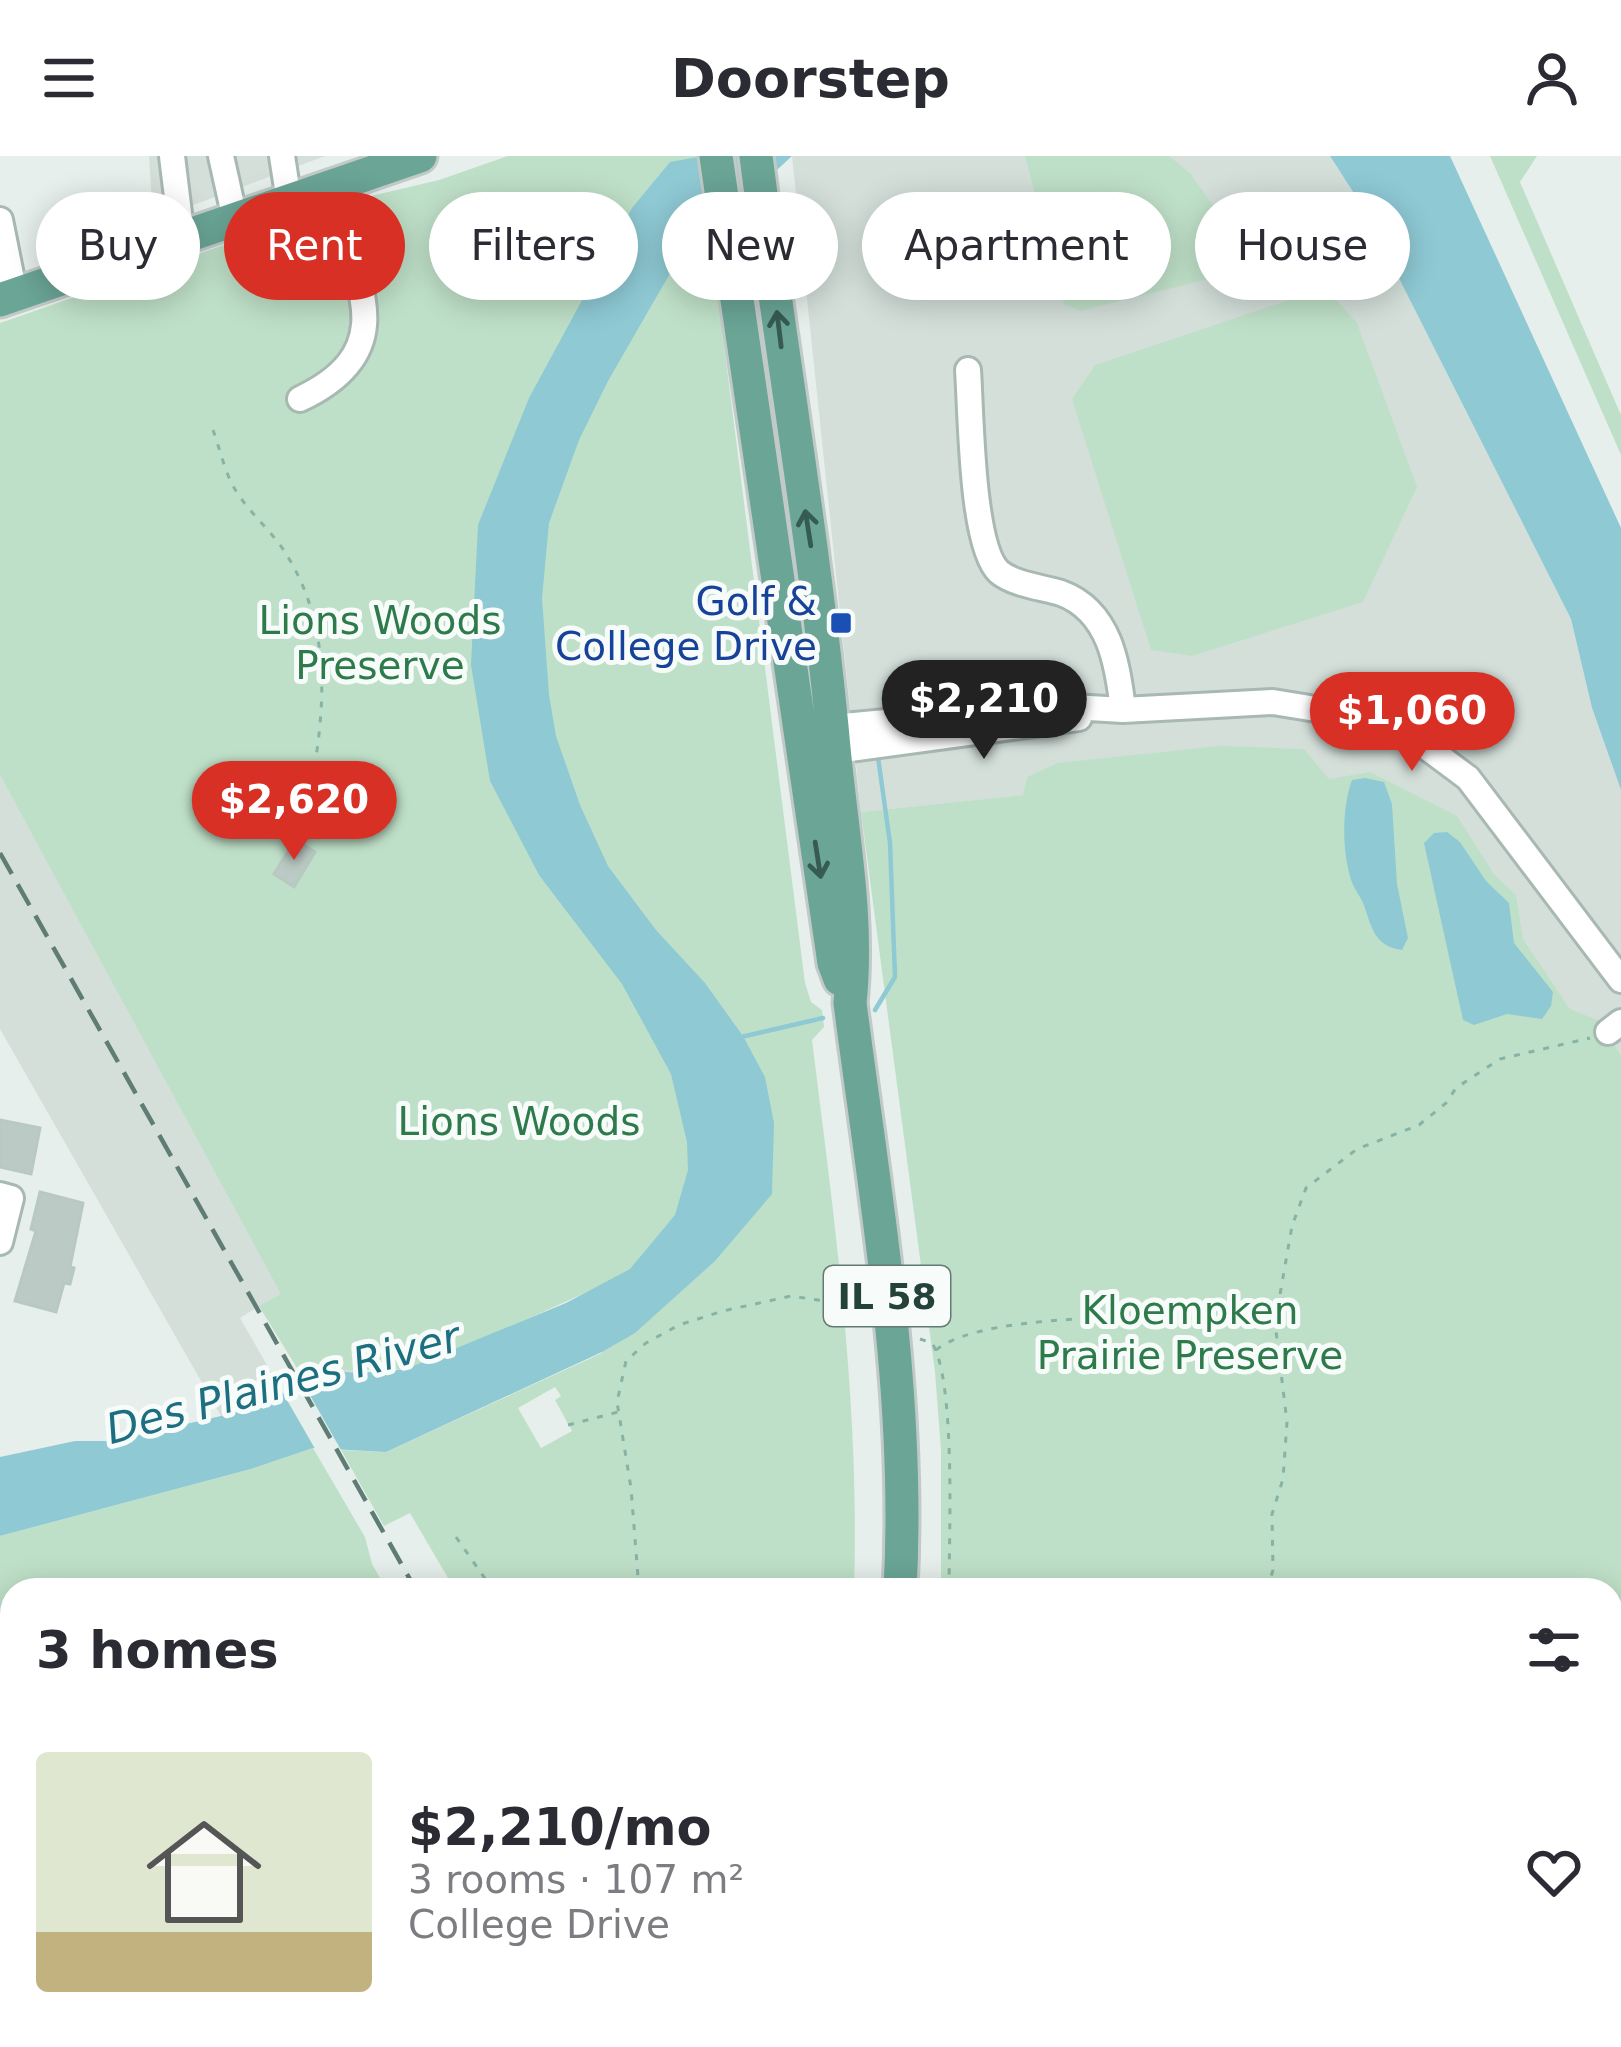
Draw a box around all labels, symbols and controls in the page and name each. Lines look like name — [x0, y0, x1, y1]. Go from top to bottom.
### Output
icon: menu — [36, 45, 102, 111]
icon: person — [1519, 45, 1585, 111]
text: Doorstep — [671, 47, 950, 110]
chip: Buy — [36, 192, 200, 300]
chip: Rent — [224, 192, 405, 300]
chip: Filters — [429, 192, 638, 300]
chip: New — [662, 192, 838, 300]
chip: Apartment — [862, 192, 1171, 300]
chip: House — [1195, 192, 1410, 300]
one-way arrow — [767, 310, 789, 349]
one-way arrow — [796, 509, 819, 548]
place label: Golf & College Drive — [555, 579, 817, 669]
park label: Lions Woods Preserve — [259, 598, 501, 688]
marker: Golf & College Drive — [828, 610, 854, 636]
pin: $2,210 — [886, 660, 1082, 762]
pin: $1,060 — [1314, 672, 1510, 774]
text: $2,210 — [909, 676, 1059, 721]
text: $1,060 — [1337, 688, 1487, 733]
pin: $2,620 — [196, 761, 392, 863]
text: $2,620 — [219, 777, 369, 822]
one-way arrow — [807, 839, 830, 878]
park label: Lions Woods — [398, 1099, 640, 1144]
road number: IL 58 — [824, 1266, 950, 1326]
park label: Kloempken Prairie Preserve — [1037, 1288, 1343, 1378]
water label: Des Plaines River — [101, 1311, 468, 1454]
icon: filters — [1521, 1617, 1587, 1683]
text: 3 homes — [36, 1621, 279, 1680]
text: $2,210/mo — [408, 1798, 712, 1857]
icon: home — [132, 1800, 276, 1944]
icon: heart — [1521, 1839, 1587, 1905]
text: 3 rooms · 107 m² — [408, 1857, 744, 1902]
text: College Drive — [408, 1902, 670, 1947]

